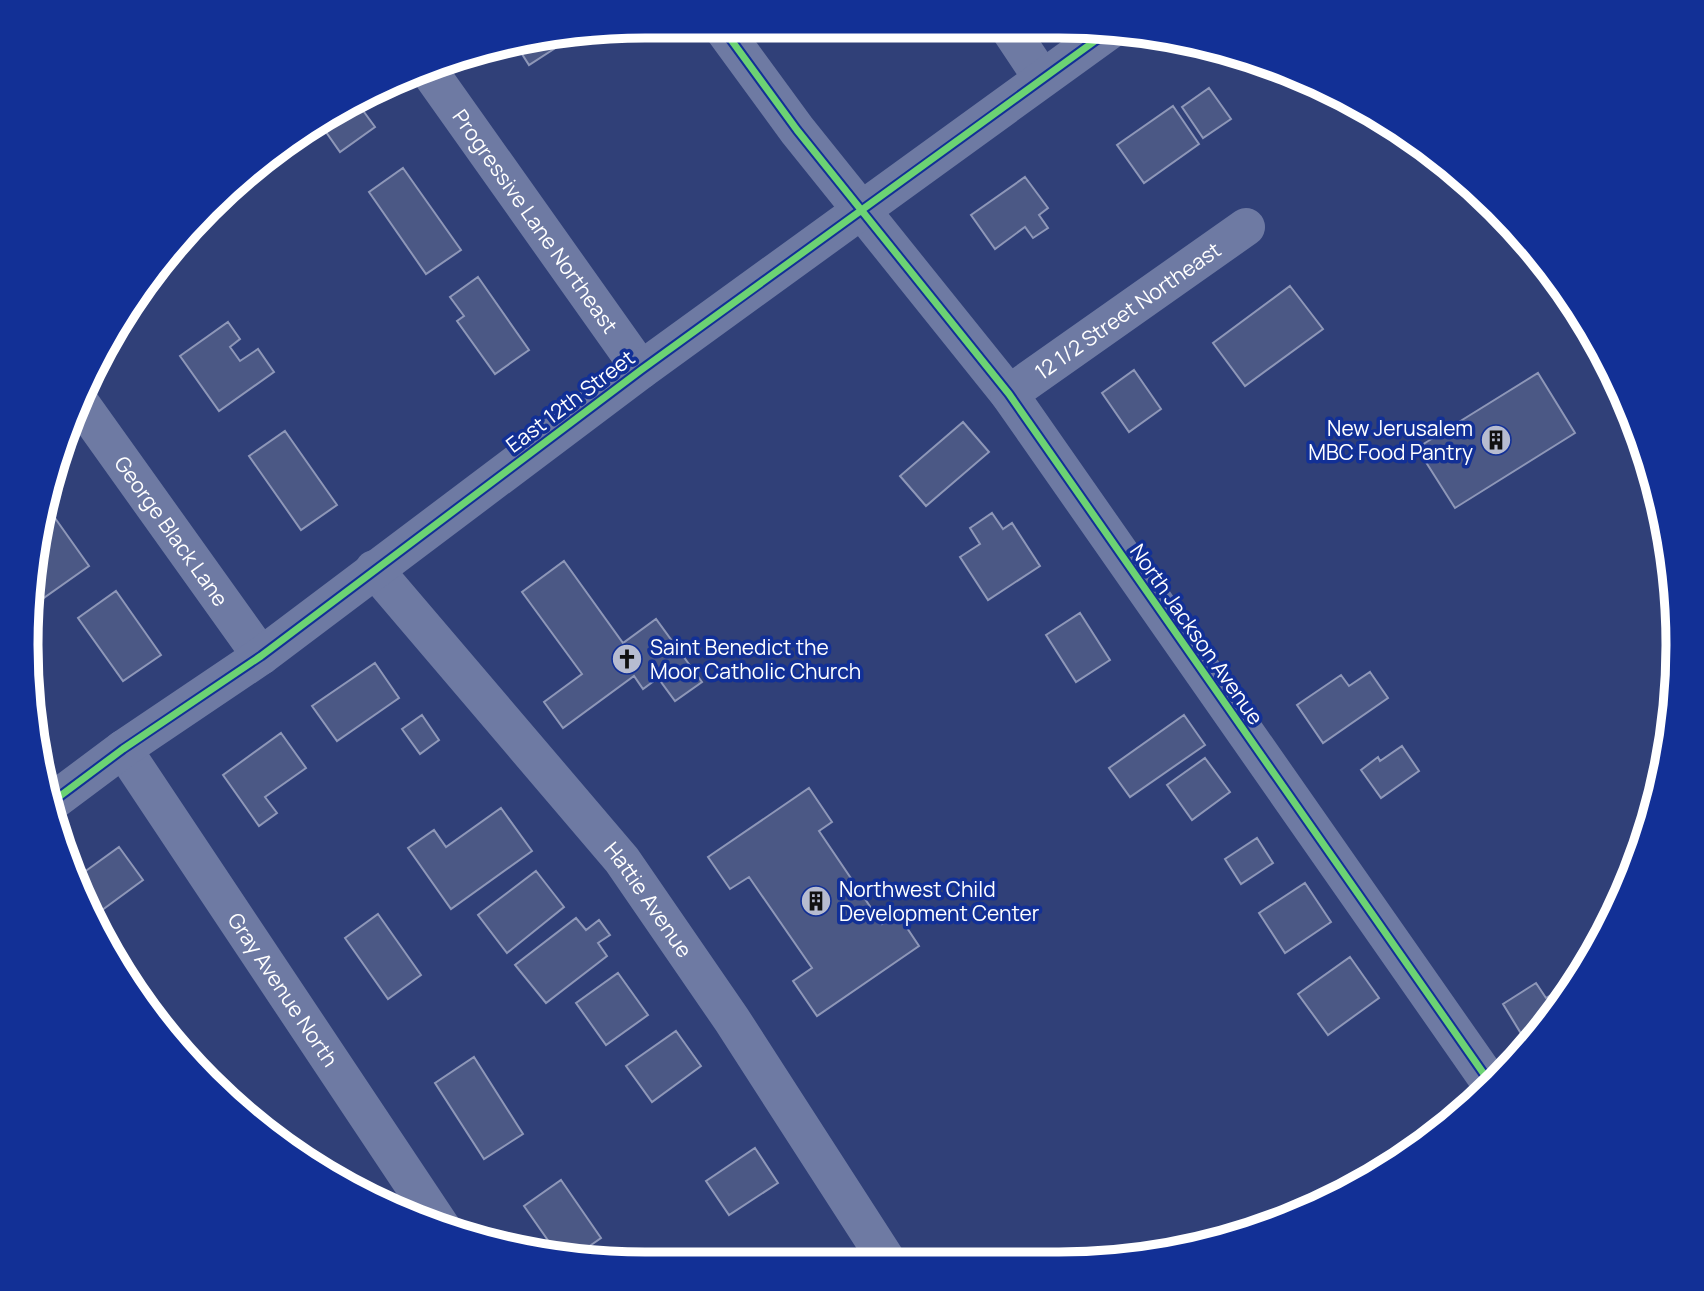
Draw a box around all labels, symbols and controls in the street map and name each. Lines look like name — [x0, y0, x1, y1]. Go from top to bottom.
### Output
street label: Progressive Lane Northeast — [446, 104, 624, 339]
street label: 12 1/2 Street Northeast — [1029, 235, 1226, 386]
street label: East 12th Street — [500, 343, 640, 459]
place label: New Jerusalem MBC Food Pantry — [1308, 414, 1473, 466]
building icon: New Jerusalem MBC Food Pantry — [1479, 423, 1513, 457]
street label: George Black Lane — [108, 450, 235, 612]
street label: North Jackson Avenue — [1124, 538, 1270, 730]
place label: Saint Benedict the Moor Catholic Church — [650, 633, 861, 685]
church icon: Saint Benedict the Moor Catholic Church — [610, 642, 644, 676]
street label: Hattie Avenue — [598, 836, 699, 963]
place label: Northwest Child Development Center — [839, 875, 1040, 927]
building icon: Northwest Child Development Center — [799, 884, 833, 918]
street label: Gray Avenue North — [222, 907, 345, 1072]

